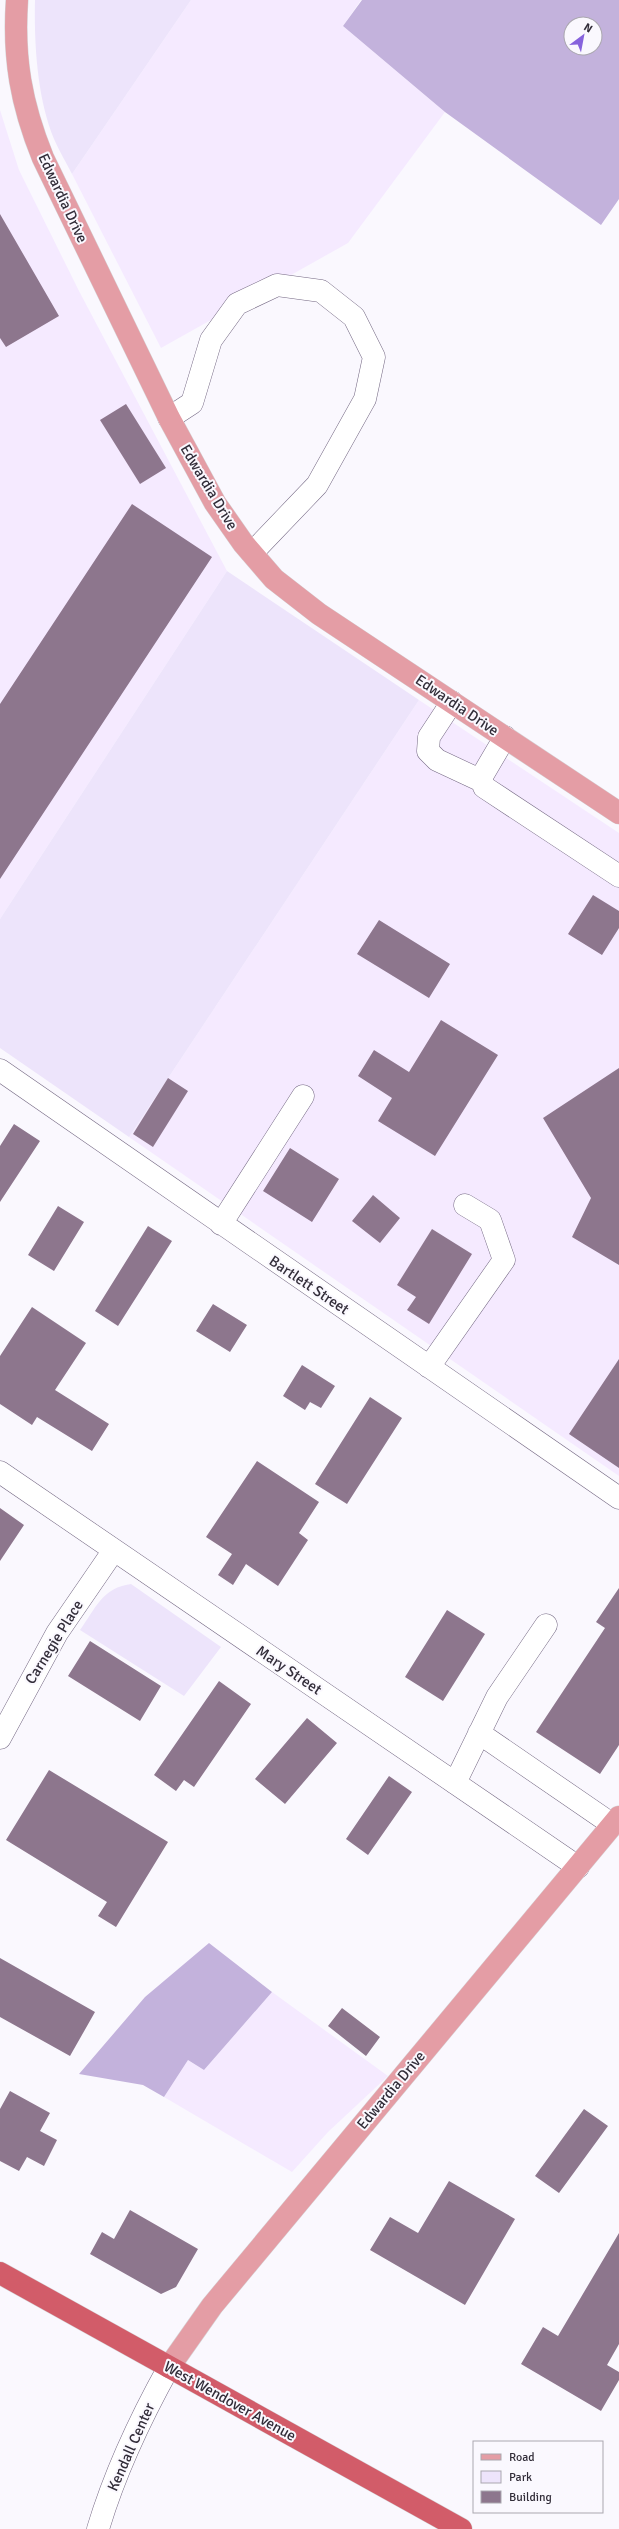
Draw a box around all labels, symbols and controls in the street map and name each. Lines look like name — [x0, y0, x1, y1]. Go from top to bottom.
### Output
north arrow — [563, 16, 603, 56]
text: N — [581, 20, 595, 35]
street label: Edwardia Drive — [34, 151, 92, 245]
street label: Edwardia Drive — [176, 441, 242, 533]
street label: Edwardia Drive — [412, 671, 502, 739]
street label: Bartlett Street — [266, 1252, 352, 1318]
street label: Carnegie Place — [21, 1597, 87, 1687]
street label: Mary Street — [253, 1642, 325, 1698]
street label: Edwardia Drive — [353, 2047, 429, 2133]
street label: West Wendover Avenue — [161, 2357, 299, 2445]
street label: Kendall Center — [104, 2400, 159, 2494]
legend — [473, 2441, 603, 2513]
text: Road — [509, 2450, 535, 2465]
text: Park — [509, 2470, 532, 2485]
text: Building — [509, 2490, 552, 2505]

